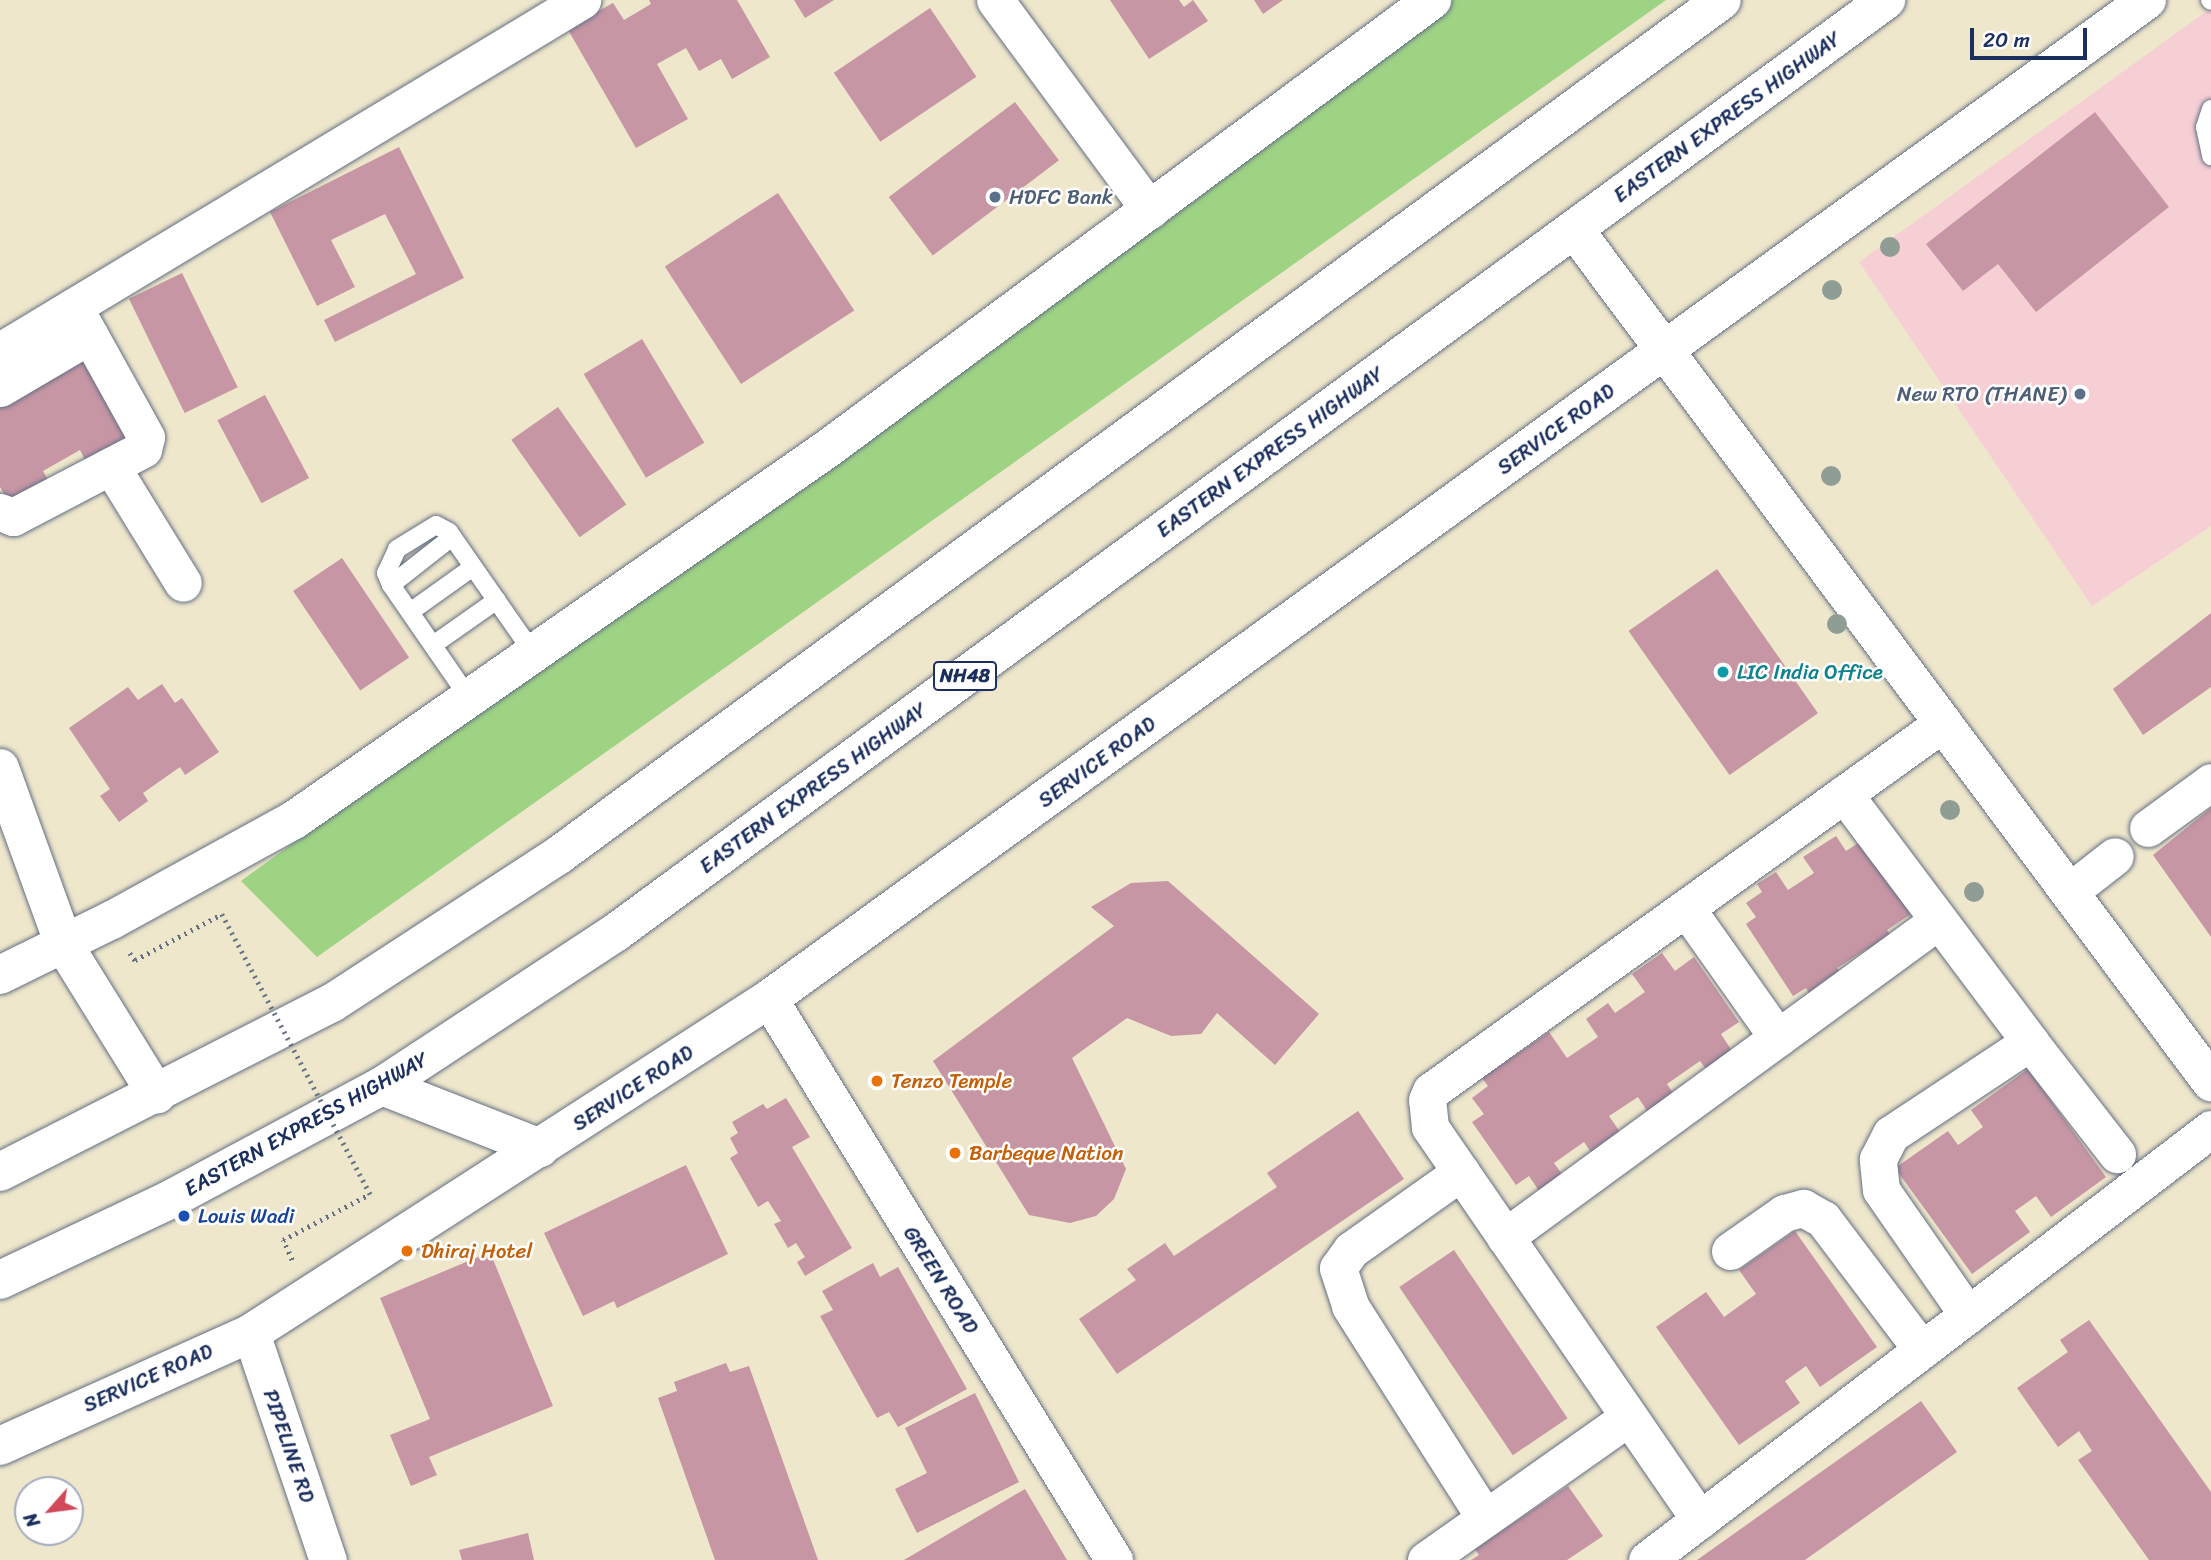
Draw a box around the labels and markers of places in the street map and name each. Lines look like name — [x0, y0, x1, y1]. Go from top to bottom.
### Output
place label: HDFC Bank — [1009, 184, 1113, 210]
marker: HDFC Bank — [987, 189, 1003, 205]
place label: New RTO (THANE) — [1896, 381, 2066, 407]
marker: New RTO (THANE) — [2072, 386, 2088, 402]
place label: LIC India Office — [1737, 659, 1885, 685]
marker: LIC India Office — [1715, 664, 1731, 680]
place label: Tenzo Temple — [891, 1068, 1014, 1094]
marker: Tenzo Temple — [869, 1073, 885, 1089]
place label: Barbeque Nation — [969, 1140, 1123, 1166]
marker: Barbeque Nation — [947, 1145, 963, 1161]
place label: Louis Wadi — [198, 1203, 294, 1229]
marker: Louis Wadi — [176, 1208, 192, 1224]
place label: Dhiraj Hotel — [421, 1238, 533, 1264]
marker: Dhiraj Hotel — [399, 1243, 415, 1259]

